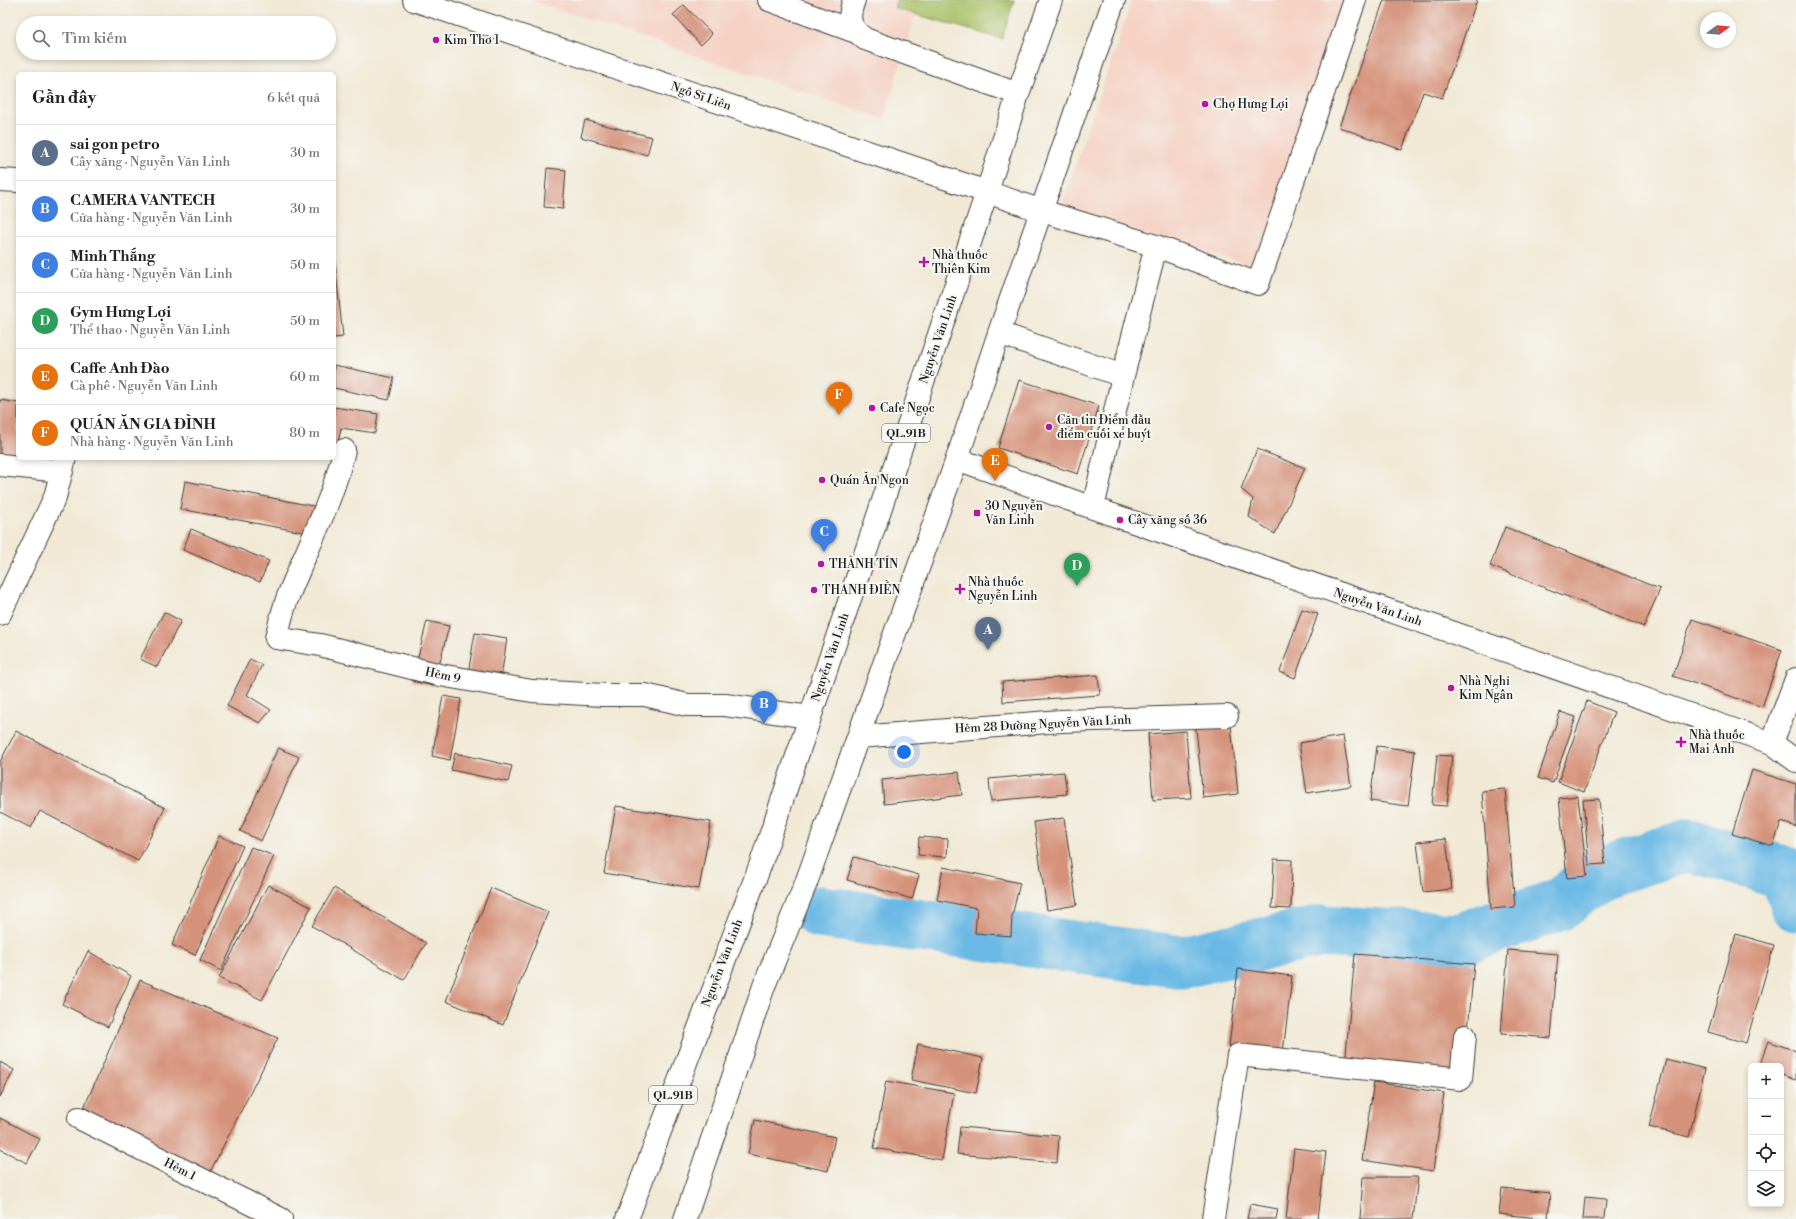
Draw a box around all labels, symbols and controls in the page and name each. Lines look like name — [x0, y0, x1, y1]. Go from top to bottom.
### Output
north arrow — [1700, 12, 1736, 48]
search box — [16, 16, 336, 60]
icon: search — [30, 27, 52, 49]
text: Tìm kiếm — [62, 29, 127, 48]
place label: Kim Thơ 1 — [444, 33, 500, 48]
marker: Kim Thơ 1 — [431, 35, 441, 45]
street label: Ngô Sĩ Liên — [669, 79, 733, 114]
text: Gần đây — [32, 87, 96, 109]
text: 6 kết quả — [267, 90, 320, 106]
place label: Chợ Hưng Lợi — [1213, 97, 1289, 112]
marker: Chợ Hưng Lợi — [1200, 99, 1210, 109]
text: sai gon petro — [70, 135, 160, 154]
text: A — [40, 145, 50, 161]
text: 30 m — [290, 145, 320, 161]
text: Cây xăng · Nguyễn Văn Linh — [70, 154, 230, 170]
text: CAMERA VANTECH — [70, 191, 215, 210]
text: B — [40, 201, 50, 217]
text: 30 m — [290, 201, 320, 217]
text: Cửa hàng · Nguyễn Văn Linh — [70, 210, 232, 226]
text: Minh Thắng — [70, 247, 155, 266]
place label: Nhà thuốc Thiên Kim — [932, 248, 991, 277]
text: C — [40, 257, 50, 273]
text: 50 m — [290, 257, 320, 273]
marker: Nhà thuốc Thiên Kim — [919, 257, 929, 267]
text: Cửa hàng · Nguyễn Văn Linh — [70, 266, 232, 282]
street label: Nguyễn Văn Linh — [916, 293, 961, 385]
text: Gym Hưng Lợi — [70, 303, 171, 322]
text: D — [40, 313, 50, 329]
text: 50 m — [290, 313, 320, 329]
text: Thể thao · Nguyễn Văn Linh — [70, 322, 230, 338]
text: Caffe Anh Đào — [70, 359, 169, 378]
text: E — [40, 369, 50, 385]
text: 60 m — [289, 369, 320, 385]
text: Cà phê · Nguyễn Văn Linh — [70, 378, 218, 394]
pin: F — [826, 382, 852, 415]
place label: Cafe Ngọc — [880, 401, 935, 416]
marker: Cafe Ngọc — [867, 403, 877, 413]
place label: Căn tin Điểm đầu điểm cuối xe buýt — [1057, 413, 1152, 442]
text: QUÁN ĂN GIA ĐÌNH — [70, 415, 216, 434]
marker: Căn tin Điểm đầu điểm cuối xe buýt — [1044, 422, 1054, 432]
road number: QL.91B — [882, 424, 930, 442]
text: F — [40, 425, 50, 441]
text: 80 m — [289, 425, 320, 441]
text: Nhà hàng · Nguyễn Văn Linh — [70, 434, 234, 450]
pin: E — [982, 448, 1008, 481]
place label: Quán Ăn Ngon — [830, 471, 909, 488]
marker: Quán Ăn Ngon — [817, 475, 827, 485]
place label: 30 Nguyễn Văn Linh — [984, 499, 1043, 528]
marker: 30 Nguyễn Văn Linh — [972, 508, 982, 518]
place label: Cây xăng số 36 — [1128, 513, 1207, 528]
marker: Cây xăng số 36 — [1115, 515, 1125, 525]
pin: C — [811, 519, 837, 552]
pin: D — [1064, 553, 1090, 586]
place label: THÀNH TÍN — [829, 555, 898, 572]
marker: THÀNH TÍN — [816, 559, 826, 569]
place label: Nhà thuốc Nguyễn Linh — [968, 575, 1038, 604]
place label: THANH ĐIỀN — [822, 580, 900, 598]
marker: Nhà thuốc Nguyễn Linh — [955, 584, 965, 594]
marker: THANH ĐIỀN — [809, 585, 819, 595]
street label: Nguyễn Văn Linh — [1332, 585, 1424, 630]
street label: Nguyễn Văn Linh — [808, 611, 853, 703]
pin: A — [975, 617, 1001, 650]
street label: Hẻm 9 — [424, 664, 462, 687]
place label: Nhà Nghỉ Kim Ngân — [1459, 674, 1513, 703]
marker: Nhà Nghỉ Kim Ngân — [1446, 683, 1456, 693]
pin: B — [751, 691, 777, 724]
street label: Hẻm 28 Đường Nguyễn Văn Linh — [954, 712, 1132, 737]
place label: Nhà thuốc Mai Anh — [1689, 728, 1745, 757]
marker: Nhà thuốc Mai Anh — [1676, 737, 1686, 747]
your location — [894, 742, 914, 762]
street label: Nguyễn Văn Linh — [699, 917, 746, 1009]
map controls — [1748, 1063, 1784, 1207]
button: + — [1748, 1063, 1784, 1099]
road number: QL.91B — [649, 1086, 697, 1104]
button: − — [1748, 1099, 1784, 1135]
button: locate — [1748, 1135, 1784, 1171]
street label: Hẻm 1 — [161, 1155, 199, 1184]
button: layers — [1748, 1171, 1784, 1207]

